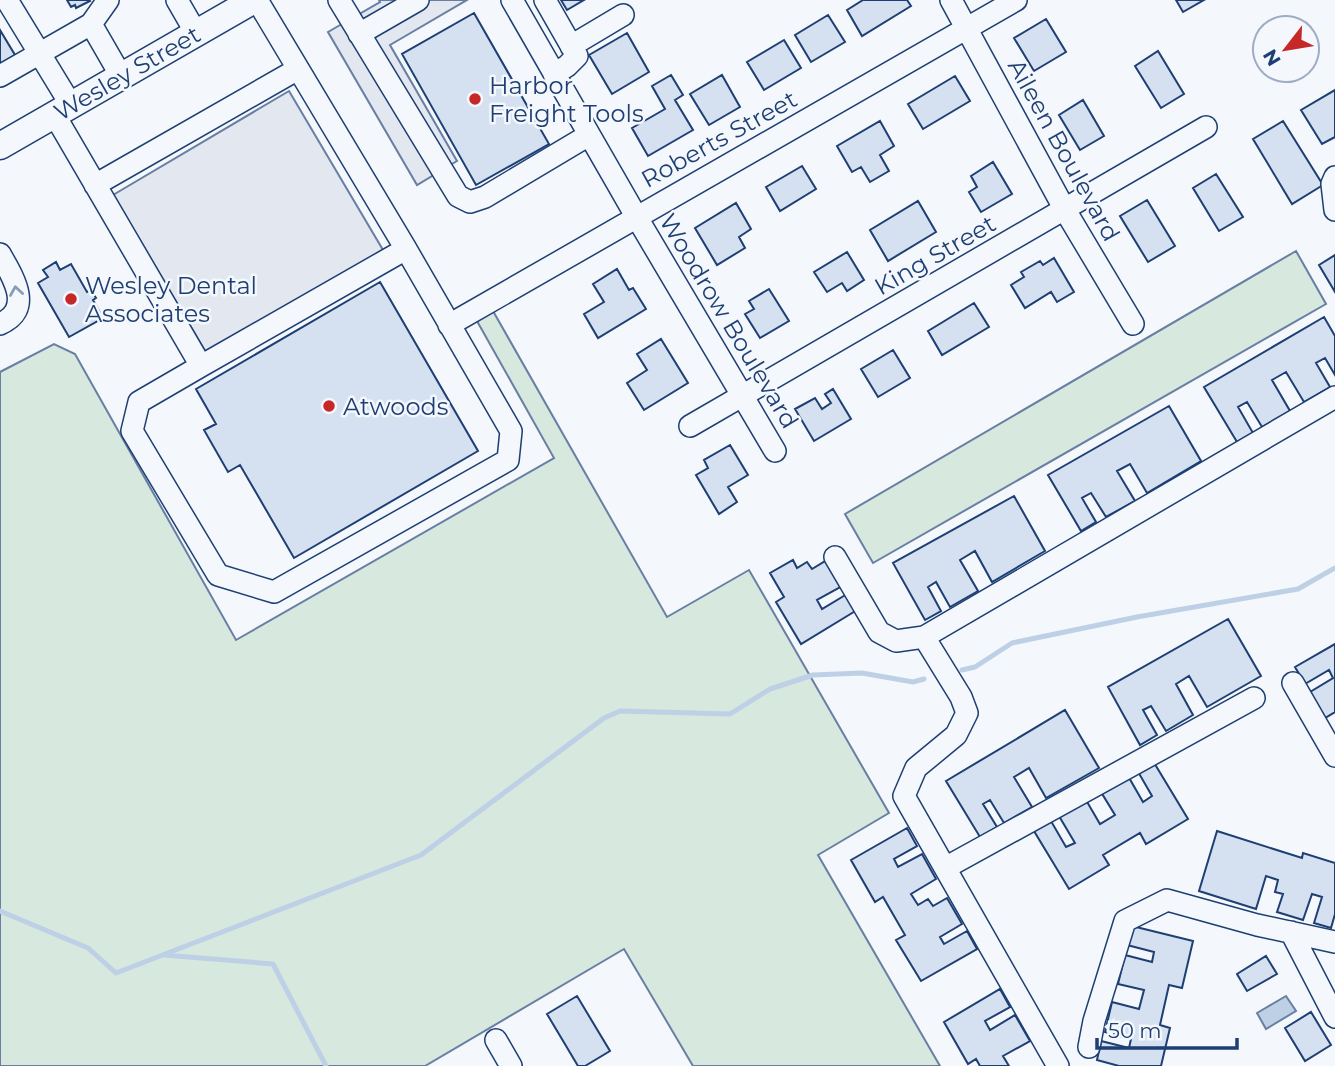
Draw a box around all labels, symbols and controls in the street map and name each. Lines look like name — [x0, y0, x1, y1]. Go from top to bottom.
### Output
north arrow — [1251, 14, 1321, 84]
street label: Wesley Street — [49, 19, 206, 127]
text: N — [1258, 45, 1286, 70]
street label: Aileen Boulevard — [1002, 54, 1126, 246]
place label: Harbor Freight Tools — [489, 71, 644, 128]
street label: Roberts Street — [636, 84, 802, 194]
marker: Harbor Freight Tools — [467, 91, 483, 107]
street label: Woodrow Boulevard — [653, 208, 805, 434]
street label: King Street — [869, 209, 1001, 301]
place label: Wesley Dental Associates — [85, 271, 257, 328]
one-way arrow — [9, 286, 24, 297]
marker: Wesley Dental Associates — [63, 291, 79, 307]
place label: Atwoods — [343, 392, 448, 421]
marker: Atwoods — [321, 398, 337, 414]
scale bar — [1097, 1006, 1237, 1050]
text: 50 m — [1108, 1018, 1162, 1043]

